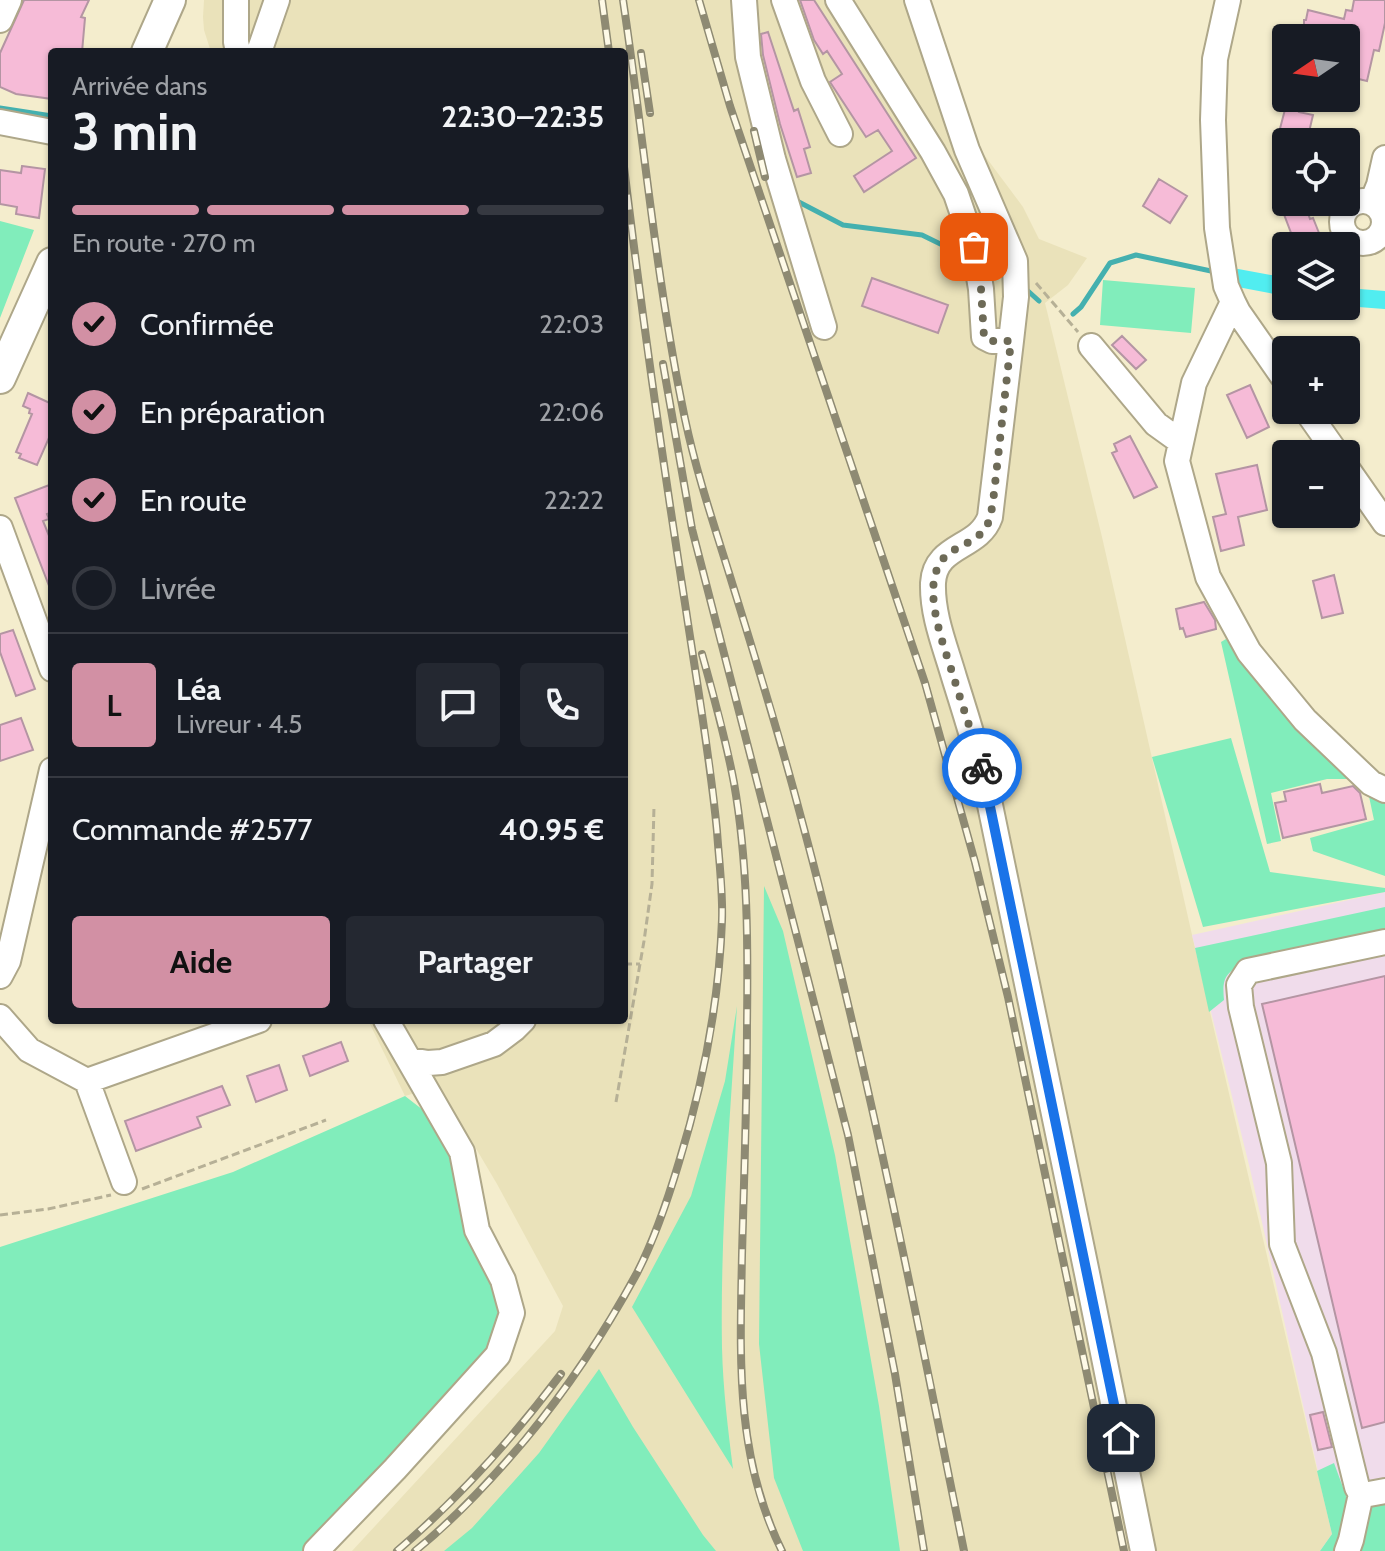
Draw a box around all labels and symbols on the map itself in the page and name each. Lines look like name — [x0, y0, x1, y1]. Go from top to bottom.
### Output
north arrow — [1272, 24, 1360, 112]
pin — [940, 213, 1008, 281]
courier — [942, 728, 1022, 808]
pin — [1087, 1404, 1155, 1472]

